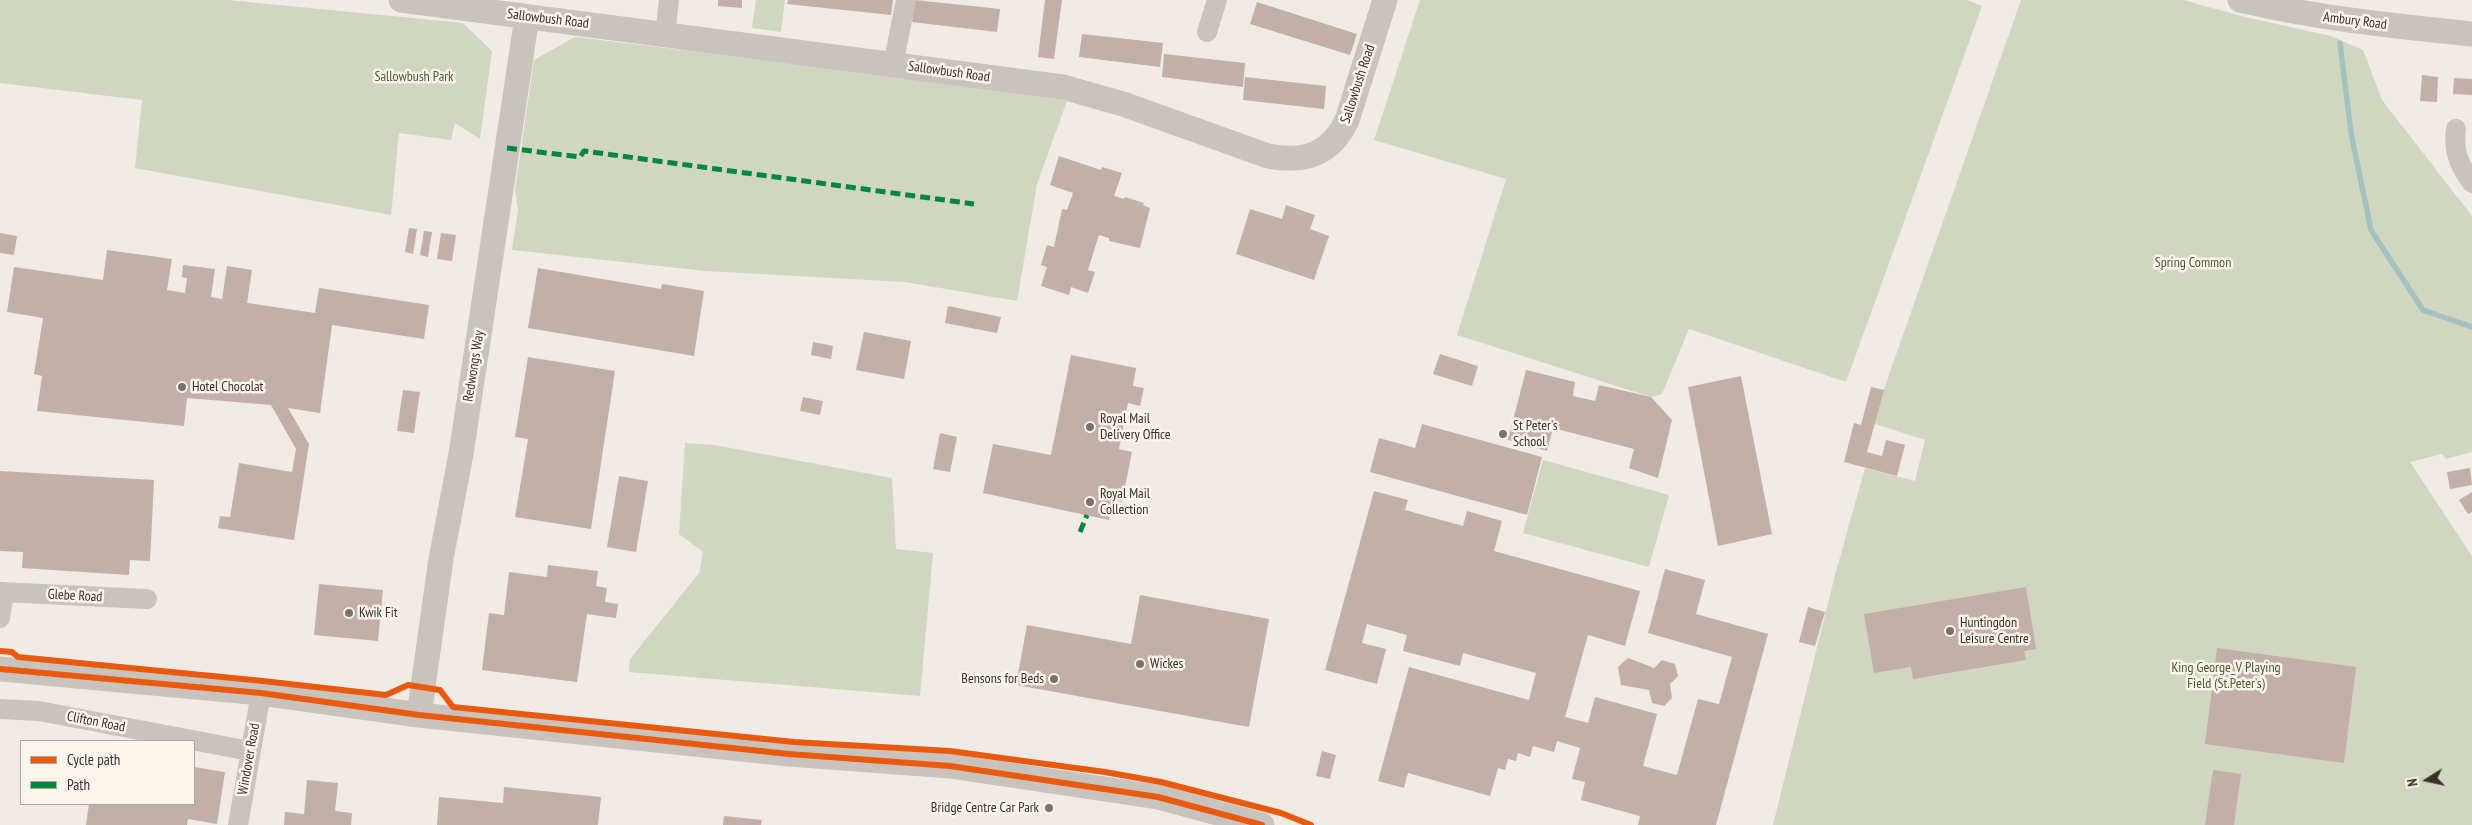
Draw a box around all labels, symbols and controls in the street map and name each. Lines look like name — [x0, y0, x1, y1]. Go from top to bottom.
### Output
street label: Sallowbush Road — [506, 6, 590, 32]
street label: Ambury Road — [2322, 9, 2388, 33]
street label: Sallowbush Road — [1337, 42, 1379, 126]
street label: Sallowbush Road — [907, 58, 991, 86]
park label: Sallowbush Park — [374, 69, 454, 85]
park label: Spring Common — [2155, 255, 2231, 271]
street label: Redwongs Way — [460, 329, 488, 403]
place label: Hotel Chocolat — [192, 379, 263, 395]
marker: Hotel Chocolat — [176, 381, 188, 393]
place label: Royal Mail Delivery Office — [1100, 411, 1171, 444]
place label: St Peter's School — [1513, 418, 1557, 451]
marker: Royal Mail Delivery Office — [1084, 421, 1096, 433]
marker: St Peter's School — [1497, 428, 1509, 440]
place label: Royal Mail Collection — [1100, 486, 1150, 518]
marker: Royal Mail Collection — [1084, 496, 1096, 508]
street label: Glebe Road — [47, 586, 103, 606]
place label: Kwik Fit — [359, 605, 398, 621]
marker: Kwik Fit — [343, 607, 355, 619]
place label: Huntingdon Leisure Centre — [1960, 615, 2029, 648]
marker: Huntingdon Leisure Centre — [1944, 625, 1956, 637]
place label: Wickes — [1150, 656, 1183, 672]
marker: Wickes — [1134, 658, 1146, 670]
park label: King George_V Playing Field (St.Peter's) — [2171, 660, 2281, 692]
place label: Bensons for Beds — [961, 671, 1044, 687]
marker: Bensons for Beds — [1048, 673, 1060, 685]
street label: Clifton Road — [65, 708, 127, 736]
street label: Windover Road — [234, 722, 264, 796]
legend — [20, 740, 195, 805]
text: Cycle path — [67, 750, 120, 769]
north arrow — [2402, 755, 2452, 805]
text: Path — [67, 775, 90, 794]
text: N — [2403, 777, 2422, 788]
place label: Bridge Centre Car Park — [931, 800, 1039, 816]
marker: Bridge Centre Car Park — [1043, 802, 1055, 814]

